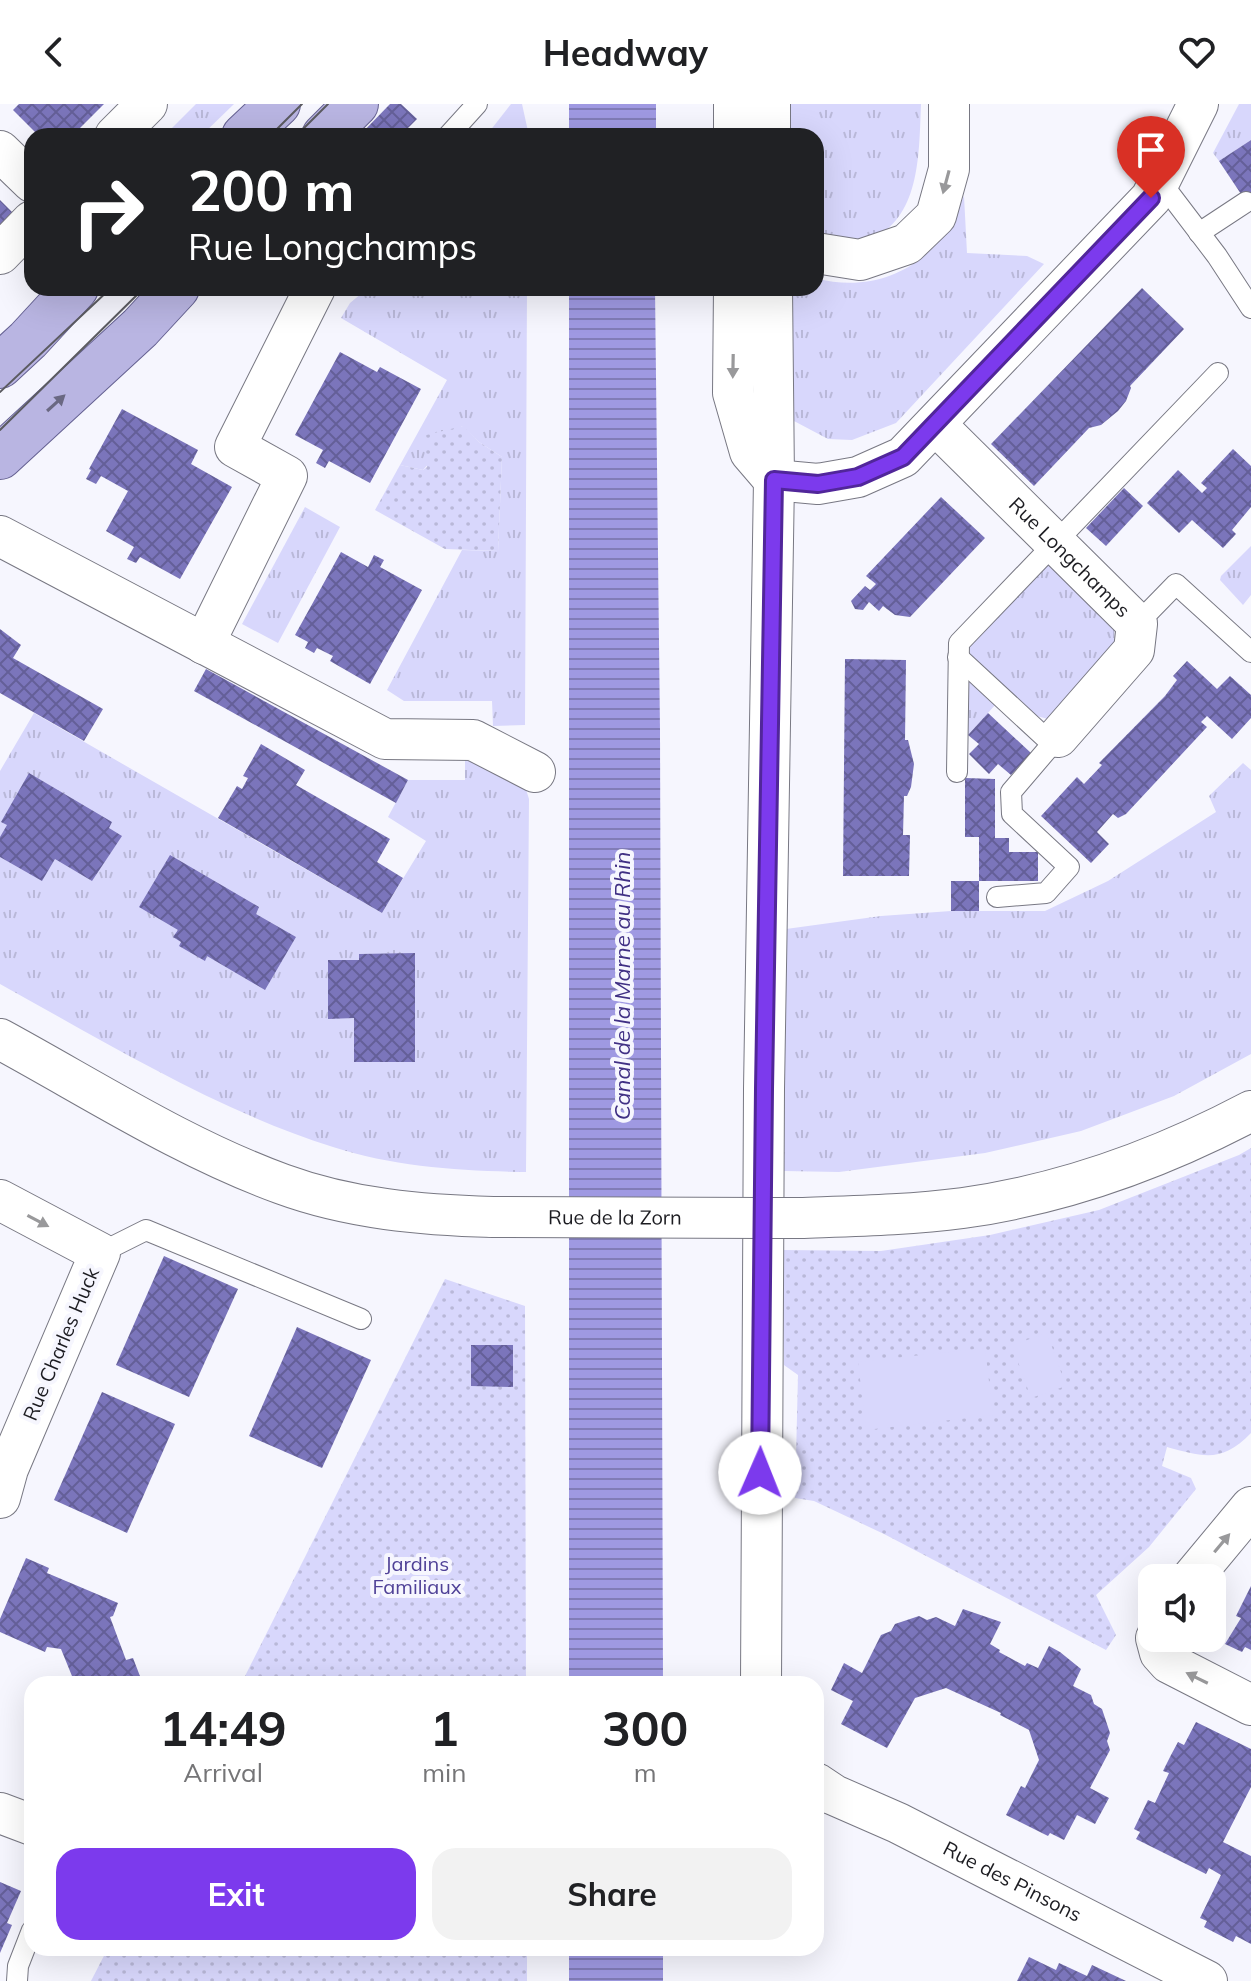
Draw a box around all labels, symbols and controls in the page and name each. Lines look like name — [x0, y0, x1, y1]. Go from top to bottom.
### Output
icon: back — [32, 30, 76, 74]
text: Headway — [543, 30, 708, 75]
icon: heart — [1175, 30, 1219, 74]
pin — [1117, 116, 1185, 198]
icon: arrive — [1129, 128, 1173, 172]
text: 200 m — [188, 155, 355, 225]
icon: right — [56, 160, 160, 264]
one-way arrow — [939, 169, 951, 194]
text: Rue Longchamps — [188, 224, 477, 269]
one-way arrow — [727, 354, 739, 379]
one-way arrow — [46, 395, 65, 413]
street label: Rue Longchamps — [1004, 492, 1136, 622]
water label: Canal de la Marne au Rhin — [608, 852, 636, 1120]
street label: Rue de la Zorn — [548, 1204, 682, 1230]
one-way arrow — [27, 1214, 49, 1228]
street label: Rue Charles Huck — [17, 1263, 104, 1424]
position arrow — [718, 1431, 802, 1515]
one-way arrow — [1213, 1533, 1230, 1553]
park label: Jardins Familiaux — [373, 1551, 462, 1599]
map controls — [1138, 1564, 1226, 1652]
button: sound — [1138, 1564, 1226, 1652]
one-way arrow — [1185, 1672, 1208, 1685]
text: 14:49 — [160, 1698, 287, 1758]
text: 1 — [430, 1698, 459, 1758]
text: 300 — [602, 1698, 688, 1758]
text: Arrival — [183, 1756, 263, 1789]
text: min — [422, 1756, 466, 1789]
text: m — [634, 1756, 657, 1789]
street label: Rue des Pinsons — [939, 1835, 1086, 1927]
button: Exit — [56, 1848, 416, 1940]
button: Share — [432, 1848, 792, 1940]

